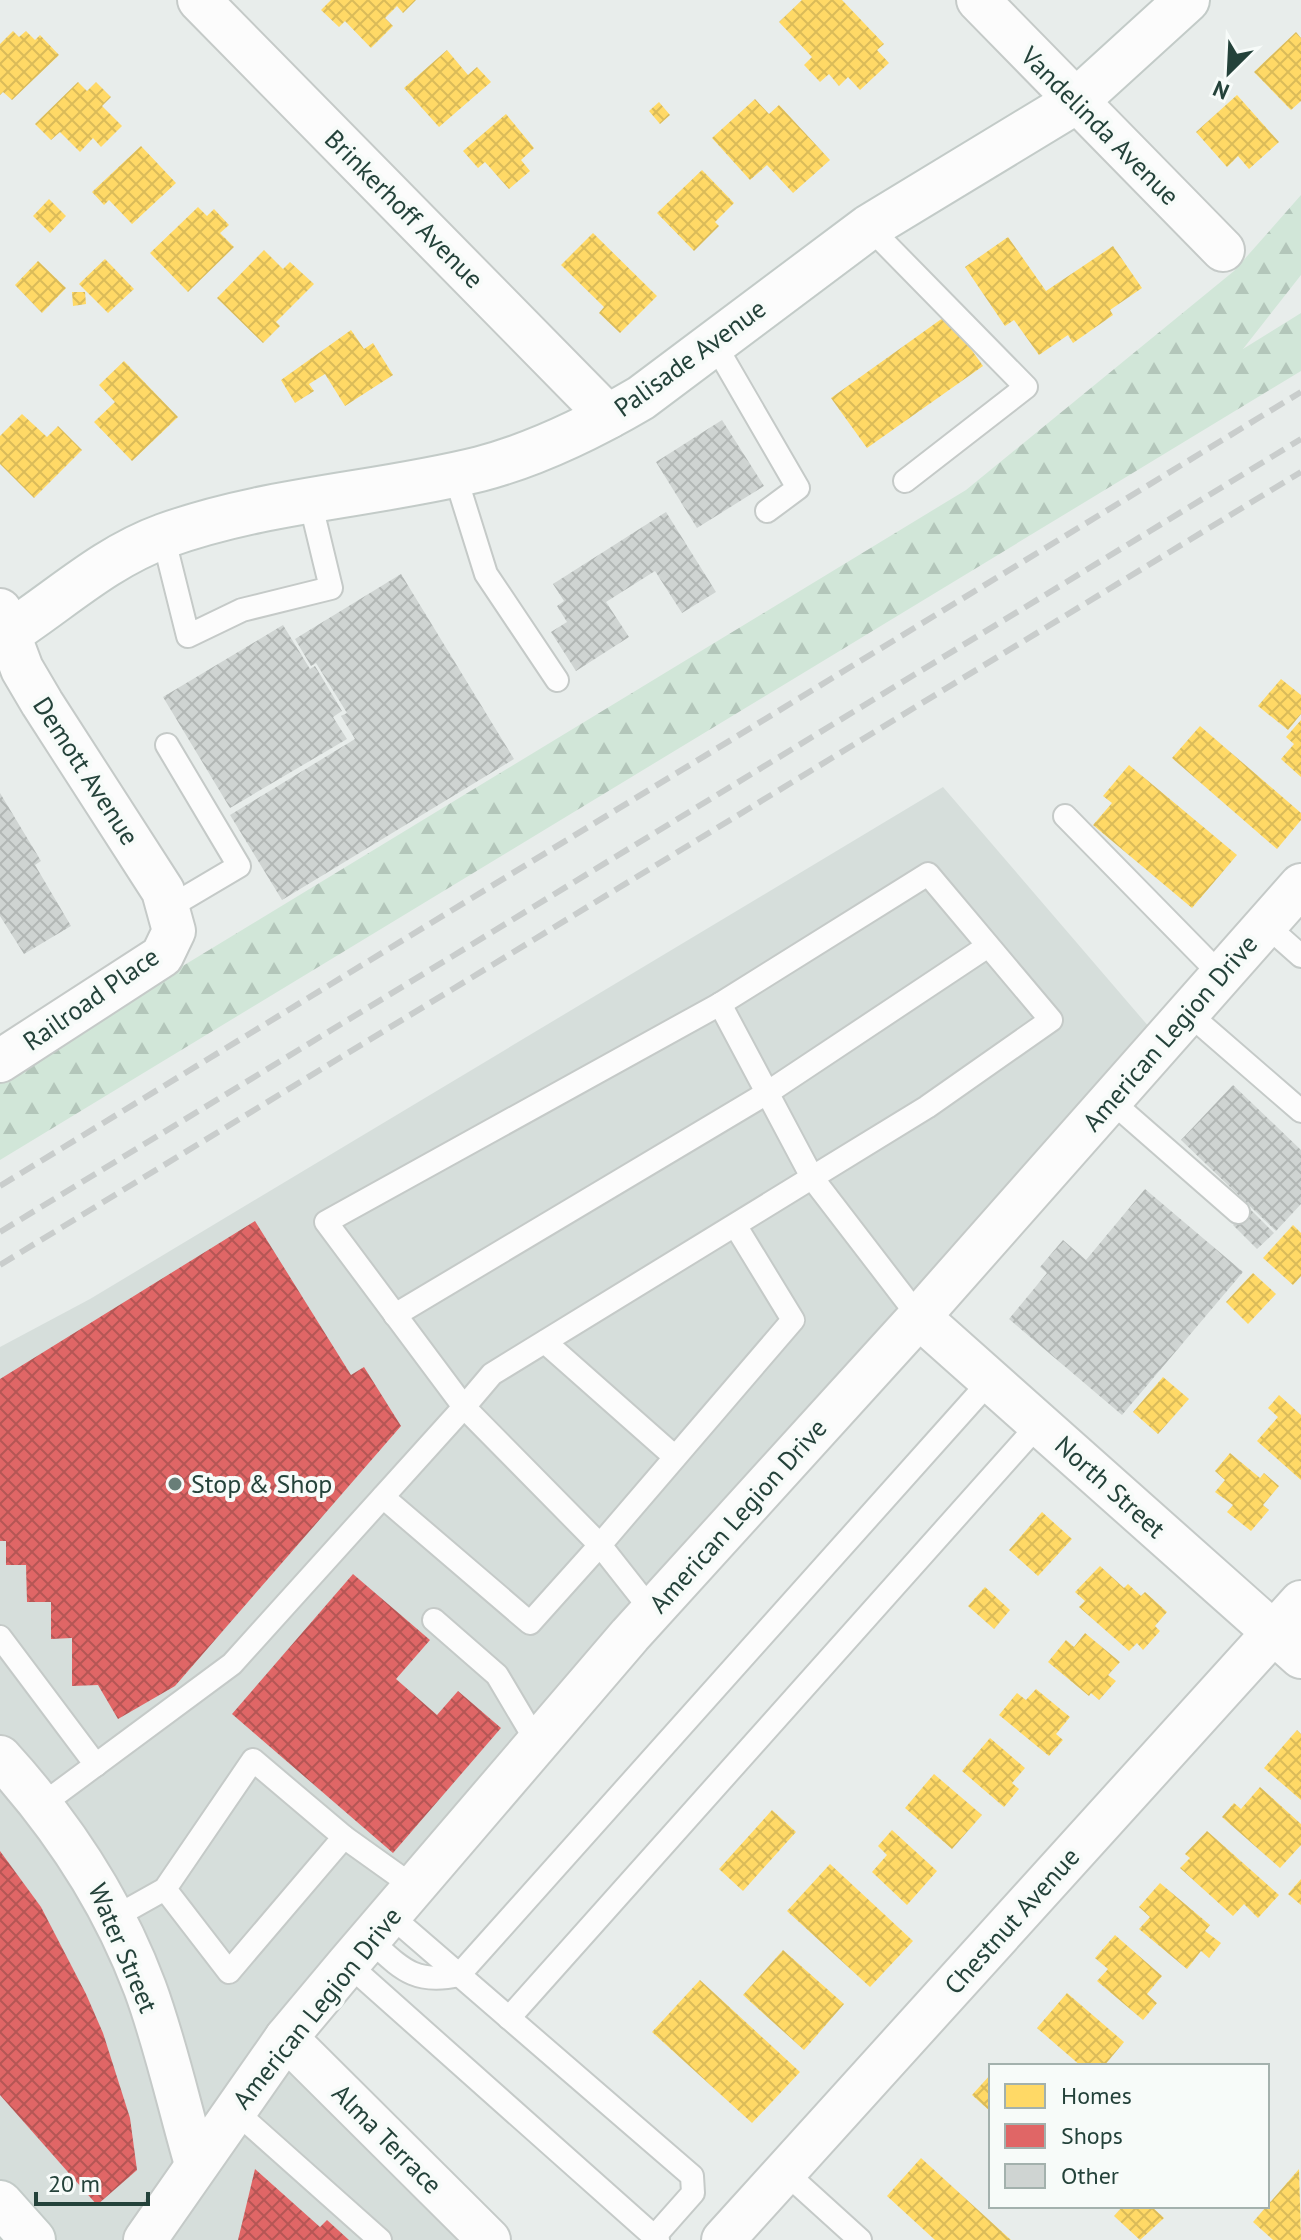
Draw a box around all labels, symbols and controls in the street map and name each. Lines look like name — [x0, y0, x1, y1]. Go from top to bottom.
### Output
north arrow — [1189, 32, 1269, 112]
street label: Vandelinda Avenue — [1013, 39, 1187, 212]
text: N — [1209, 75, 1233, 106]
street label: Brinkerhoff Avenue — [318, 122, 491, 295]
street label: Palisade Avenue — [607, 292, 772, 424]
street label: Demott Avenue — [26, 690, 147, 851]
street label: American Legion Drive — [1075, 927, 1264, 1138]
street label: Railroad Place — [16, 940, 165, 1058]
street label: American Legion Drive — [642, 1412, 834, 1620]
street label: North Street — [1048, 1428, 1173, 1545]
place label: Stop & Shop — [191, 1467, 332, 1500]
marker: Stop & Shop — [166, 1475, 184, 1493]
street label: Chestnut Avenue — [937, 1840, 1086, 2001]
street label: Water Street — [81, 1878, 166, 2018]
street label: American Legion Drive — [225, 1900, 408, 2115]
legend — [989, 2064, 1269, 2208]
street label: Alma Terrace — [325, 2077, 449, 2201]
text: Homes — [1061, 2080, 1132, 2111]
text: Shops — [1061, 2120, 1123, 2151]
scale bar — [36, 2156, 148, 2206]
text: Other — [1061, 2160, 1119, 2191]
text: 20 m — [48, 2168, 100, 2199]

